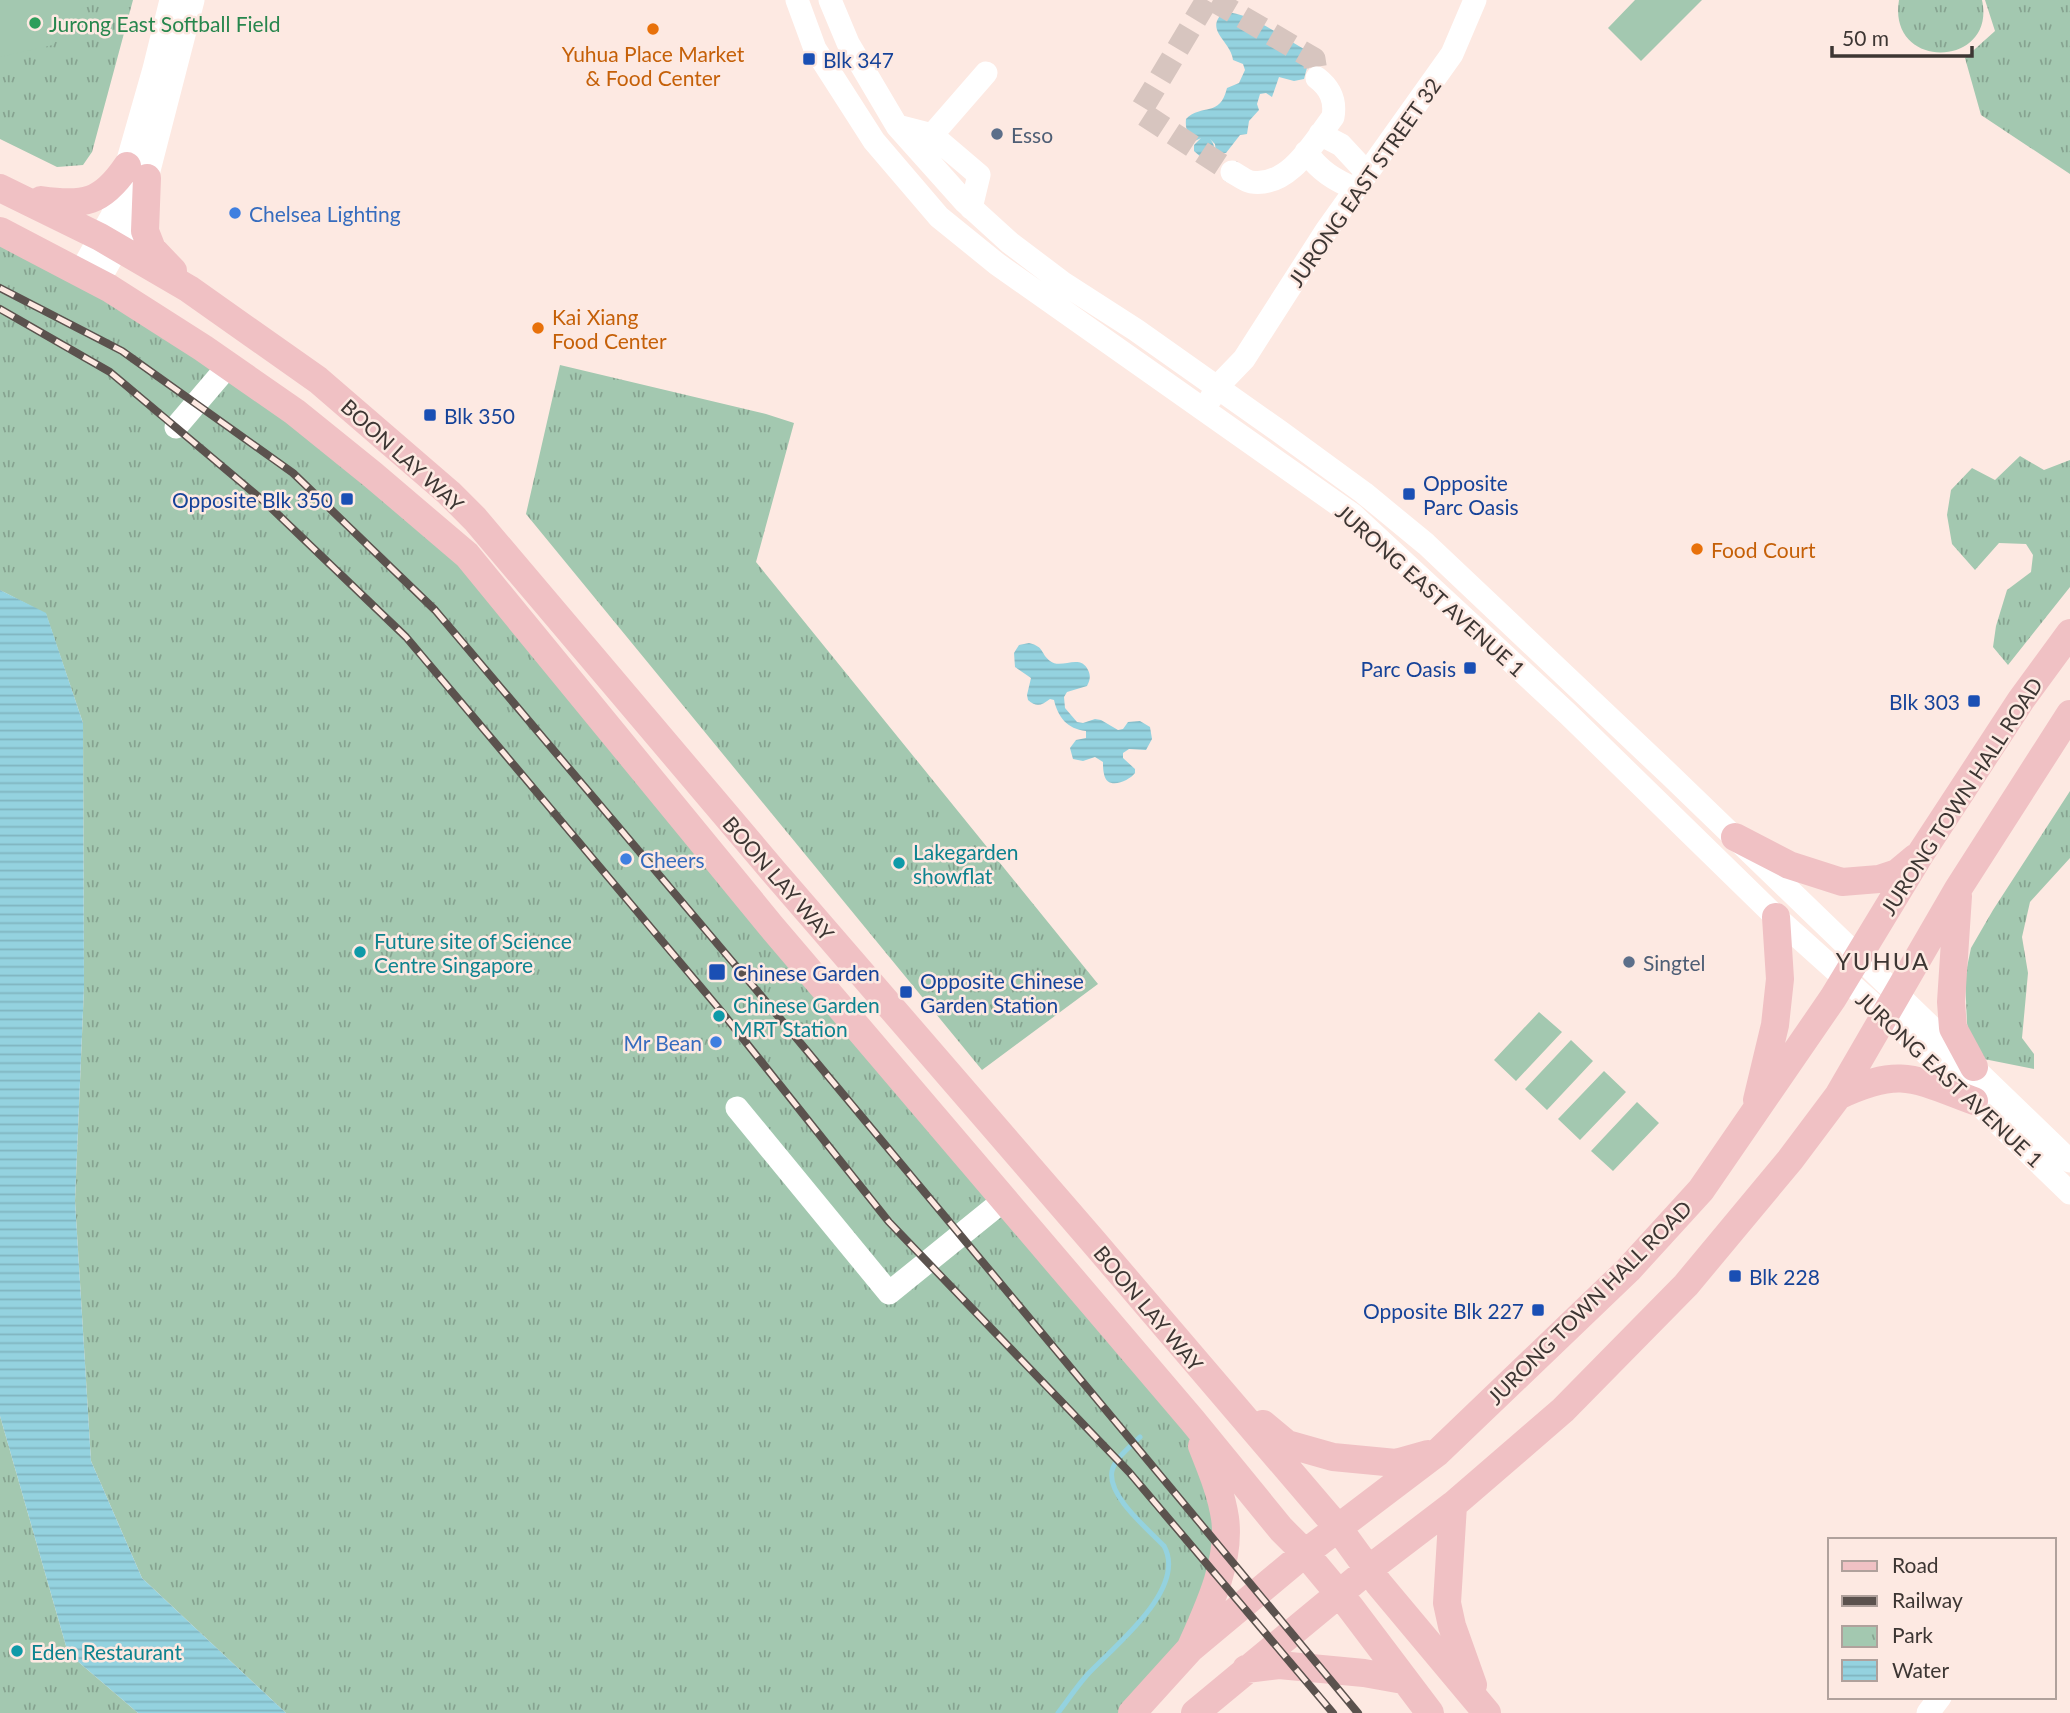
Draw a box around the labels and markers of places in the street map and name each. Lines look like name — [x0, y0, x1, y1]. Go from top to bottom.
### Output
place label: Jurong East Softball Field — [49, 11, 280, 36]
marker: Jurong East Softball Field — [27, 15, 43, 31]
marker: Yuhua Place Market & Food Center — [645, 21, 661, 37]
place label: Yuhua Place Market & Food Center — [562, 41, 745, 90]
place label: Blk 347 — [823, 47, 894, 72]
marker: Blk 347 — [801, 51, 817, 67]
place label: Esso — [1011, 122, 1053, 147]
marker: Esso — [989, 126, 1005, 142]
place label: Chelsea Lighting — [249, 201, 401, 226]
marker: Chelsea Lighting — [227, 205, 243, 221]
place label: Kai Xiang Food Center — [552, 304, 667, 353]
marker: Kai Xiang Food Center — [530, 320, 546, 336]
place label: Blk 350 — [444, 403, 515, 428]
marker: Blk 350 — [422, 407, 438, 423]
place label: Opposite Parc Oasis — [1423, 470, 1519, 519]
marker: Opposite Parc Oasis — [1401, 486, 1417, 502]
place label: Opposite Blk 350 — [172, 487, 333, 512]
marker: Opposite Blk 350 — [339, 491, 355, 507]
place label: Food Court — [1711, 537, 1816, 562]
marker: Food Court — [1689, 541, 1705, 557]
place label: Parc Oasis — [1360, 656, 1456, 681]
marker: Parc Oasis — [1462, 660, 1478, 676]
place label: Blk 303 — [1889, 689, 1960, 714]
marker: Blk 303 — [1966, 693, 1982, 709]
place label: Lakegarden showflat — [913, 839, 1019, 888]
place label: Cheers — [640, 847, 705, 872]
marker: Cheers — [618, 851, 634, 867]
marker: Lakegarden showflat — [891, 855, 907, 871]
place label: Future site of Science Centre Singapore — [374, 928, 572, 977]
marker: Future site of Science Centre Singapore — [352, 944, 368, 960]
place label: Singtel — [1643, 950, 1706, 975]
marker: Singtel — [1621, 954, 1637, 970]
place label: Chinese Garden — [733, 960, 880, 985]
marker: Chinese Garden — [707, 962, 727, 982]
place label: Opposite Chinese Garden Station — [920, 968, 1084, 1017]
marker: Opposite Chinese Garden Station — [898, 984, 914, 1000]
place label: Chinese Garden MRT Station — [733, 992, 880, 1041]
marker: Chinese Garden MRT Station — [711, 1008, 727, 1024]
place label: Mr Bean — [623, 1030, 702, 1055]
marker: Mr Bean — [708, 1034, 724, 1050]
place label: Blk 228 — [1749, 1264, 1820, 1289]
marker: Blk 228 — [1727, 1268, 1743, 1284]
place label: Opposite Blk 227 — [1363, 1298, 1524, 1323]
marker: Opposite Blk 227 — [1530, 1302, 1546, 1318]
place label: Eden Restaurant — [31, 1639, 182, 1664]
marker: Eden Restaurant — [9, 1643, 25, 1659]

